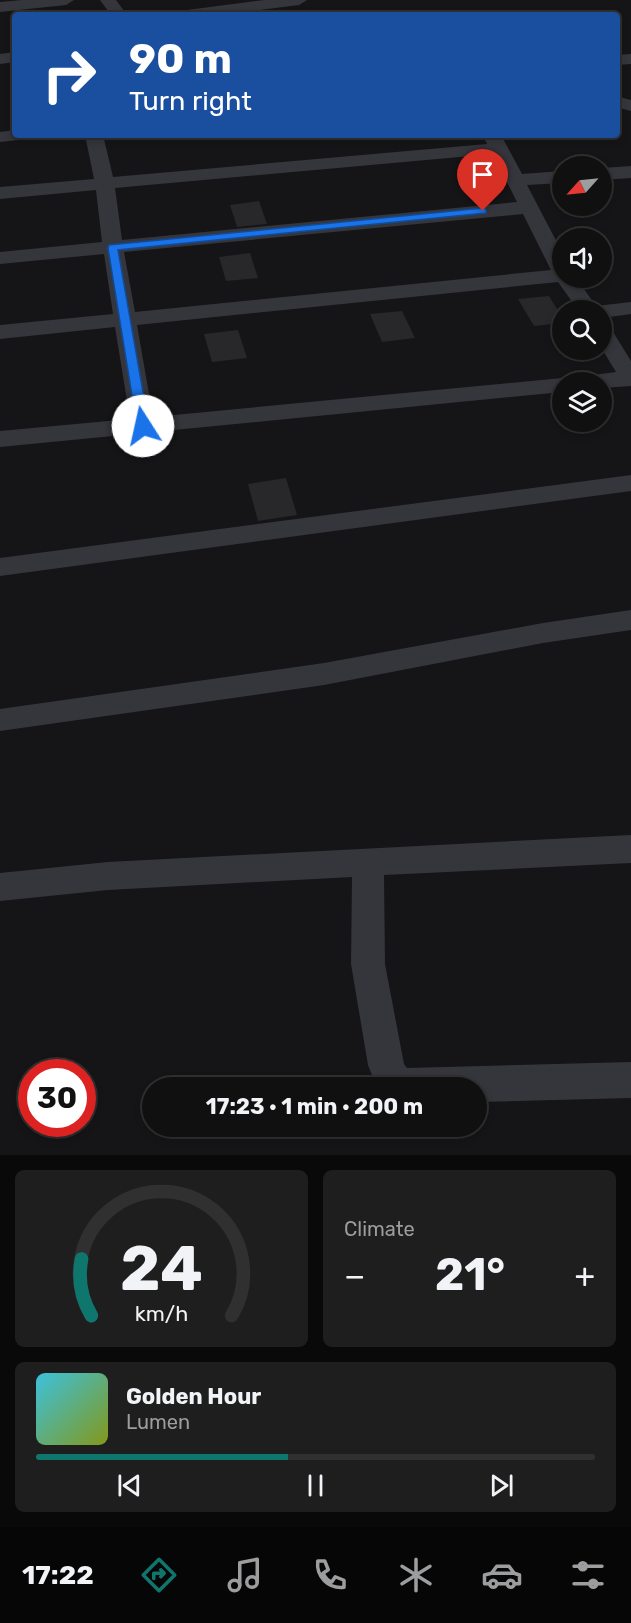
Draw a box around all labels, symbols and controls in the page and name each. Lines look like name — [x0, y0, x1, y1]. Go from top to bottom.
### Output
text: 90 m — [129, 34, 232, 84]
icon: right — [30, 36, 108, 114]
text: Turn right — [129, 85, 252, 117]
pin — [457, 149, 508, 211]
north arrow — [552, 156, 612, 216]
map controls — [552, 156, 612, 432]
icon: arrive — [466, 158, 499, 191]
button: sound — [552, 228, 612, 288]
button: search — [552, 300, 612, 360]
button: layers — [552, 372, 612, 432]
position arrow — [111, 394, 175, 458]
speed limit sign: 30 — [18, 1059, 96, 1137]
text: 17:23 · 1 min · 200 m — [206, 1093, 423, 1120]
text: Climate — [344, 1217, 415, 1241]
text: 24 — [120, 1232, 203, 1306]
text: 21° — [435, 1248, 505, 1301]
text: − — [344, 1256, 365, 1295]
text: + — [574, 1256, 595, 1295]
text: km/h — [135, 1301, 188, 1326]
text: Golden Hour — [126, 1383, 261, 1410]
text: Lumen — [126, 1410, 190, 1434]
icon: previous — [113, 1469, 146, 1502]
icon: pause — [299, 1469, 332, 1502]
icon: next — [485, 1469, 518, 1502]
icon: directions — [138, 1554, 180, 1596]
icon: music — [224, 1554, 266, 1596]
icon: phone — [309, 1554, 351, 1596]
icon: climate — [395, 1554, 437, 1596]
icon: car — [481, 1554, 523, 1596]
icon: filters — [567, 1554, 609, 1596]
text: 17:22 — [22, 1559, 94, 1591]

